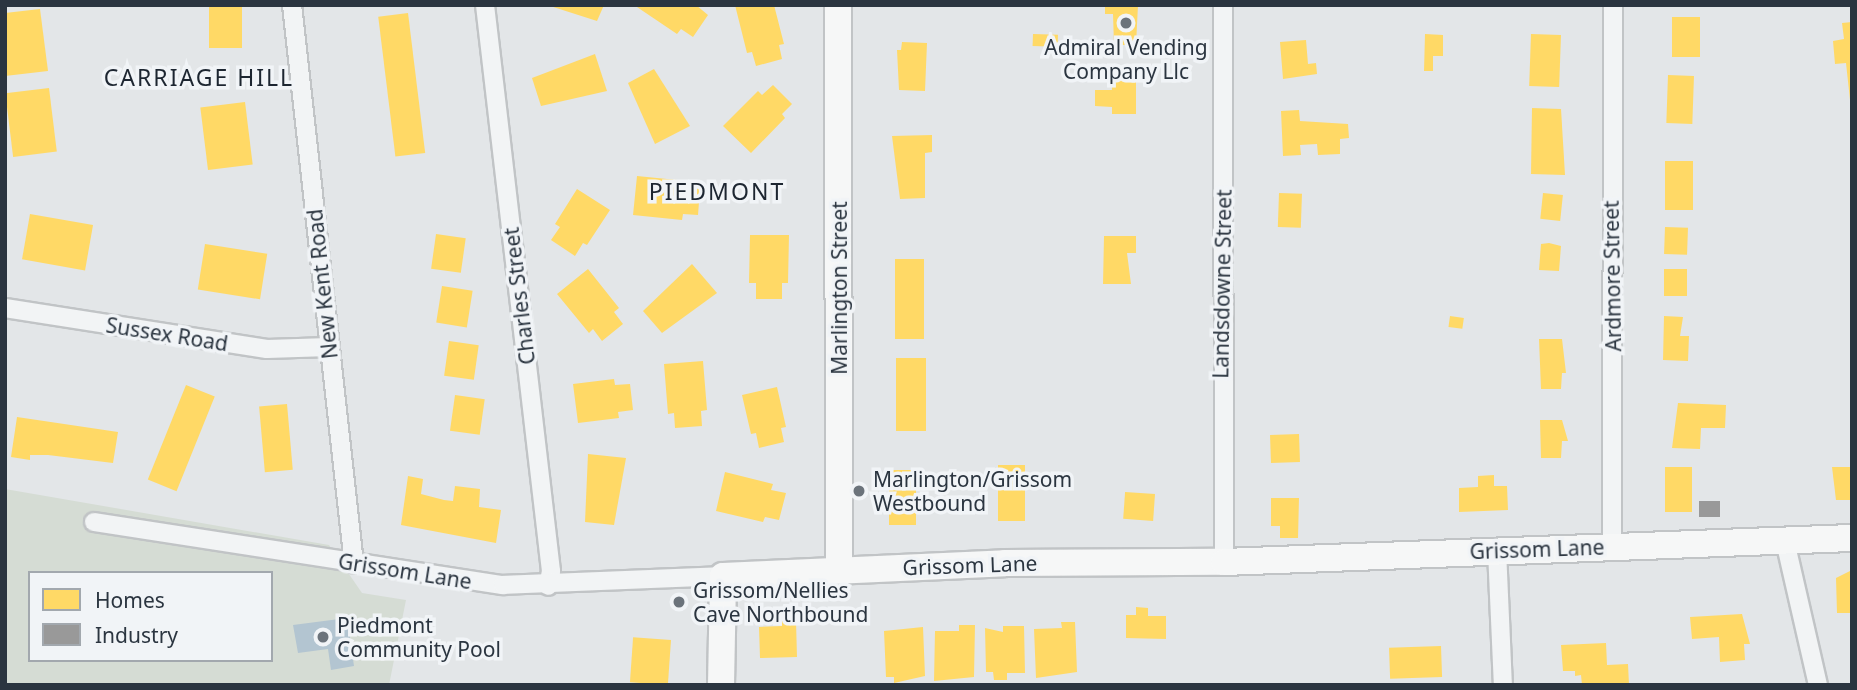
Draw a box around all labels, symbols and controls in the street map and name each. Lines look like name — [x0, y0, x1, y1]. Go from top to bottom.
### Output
marker: Admiral Vending Company Llc — [1118, 15, 1134, 31]
place label: Admiral Vending Company Llc — [1044, 34, 1208, 84]
district label: CARRIAGE HILL — [105, 63, 293, 91]
district label: PIEDMONT — [650, 177, 784, 205]
street label: Landsdowne Street — [1208, 189, 1236, 379]
street label: Ardmore Street — [1598, 200, 1626, 352]
street label: Marlington Street — [826, 201, 852, 375]
street label: New Kent Road — [302, 208, 342, 360]
street label: Charles Street — [498, 226, 540, 366]
street label: Sussex Road — [104, 312, 230, 356]
place label: Marlington/Grissom Westbound — [873, 466, 1072, 516]
marker: Marlington/Grissom Westbound — [851, 483, 867, 499]
street label: Grissom Lane — [1469, 534, 1605, 564]
street label: Grissom Lane — [336, 548, 474, 594]
street label: Grissom Lane — [902, 550, 1038, 580]
legend — [28, 571, 273, 662]
place label: Grissom/Nellies Cave Northbound — [693, 577, 868, 627]
text: Homes — [95, 586, 165, 614]
marker: Grissom/Nellies Cave Northbound — [671, 594, 687, 610]
place label: Piedmont Community Pool — [337, 612, 501, 662]
text: Industry — [95, 621, 178, 649]
marker: Piedmont Community Pool — [315, 629, 331, 645]

